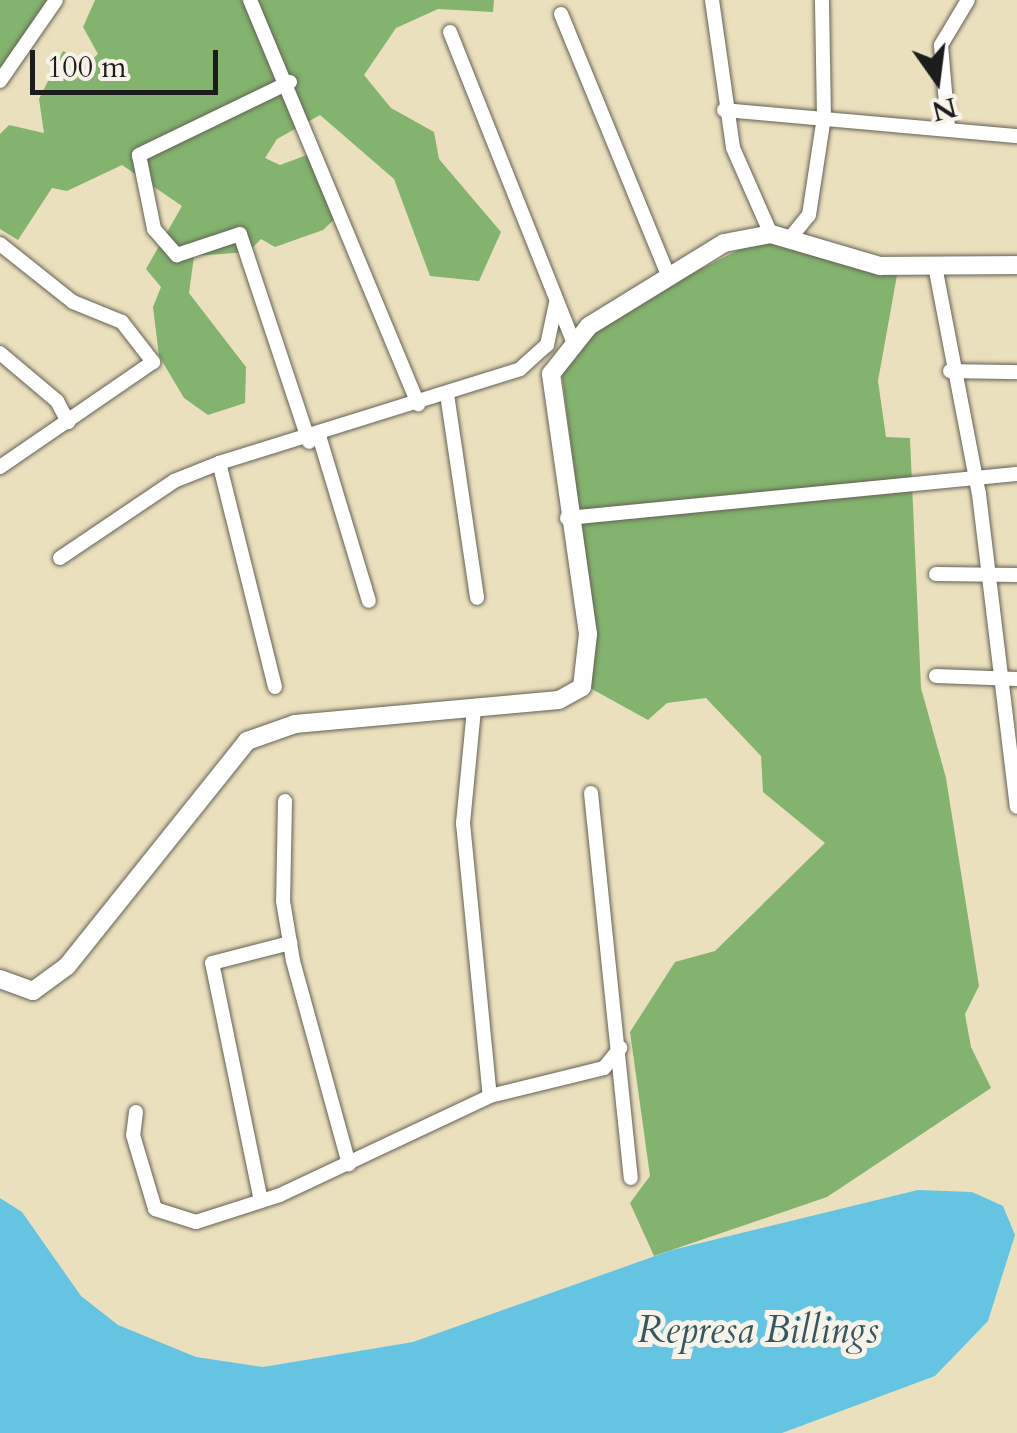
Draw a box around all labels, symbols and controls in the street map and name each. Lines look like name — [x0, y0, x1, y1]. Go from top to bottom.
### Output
scale bar — [35, 30, 222, 92]
north arrow — [887, 30, 987, 130]
text: 100 m — [47, 47, 127, 88]
text: N — [928, 88, 961, 130]
water label: Represa Billings — [637, 1308, 879, 1354]

